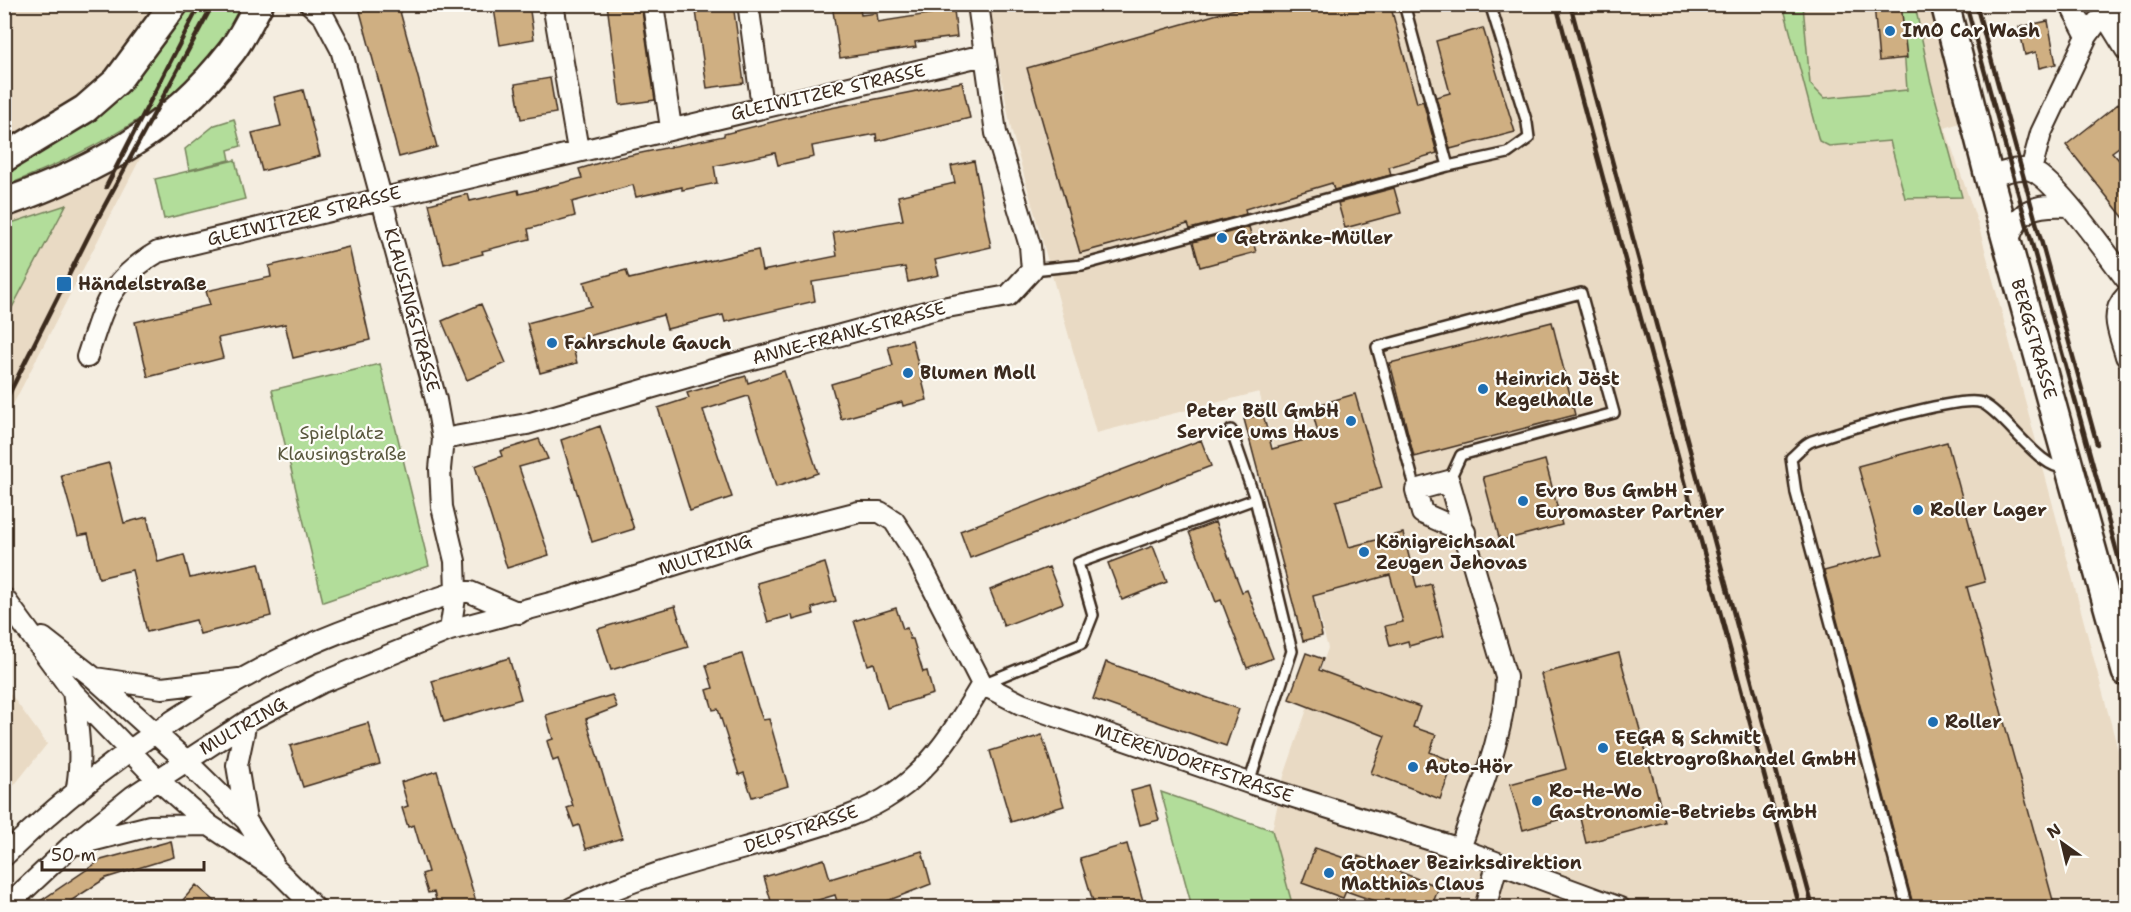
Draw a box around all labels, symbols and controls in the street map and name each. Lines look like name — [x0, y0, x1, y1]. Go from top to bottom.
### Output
place label: IMO Car Wash — [1902, 19, 2040, 43]
marker: IMO Car Wash — [1883, 24, 1897, 38]
street label: GLEIWITZER STRASSE — [728, 58, 928, 126]
street label: GLEIWITZER STRASSE — [205, 180, 403, 252]
street label: KLAUSINGSTRASSE — [379, 225, 445, 395]
place label: Getränke-Müller — [1234, 226, 1393, 250]
marker: Getränke-Müller — [1215, 231, 1229, 245]
place label: Händelstraße — [78, 272, 207, 296]
marker: Händelstraße — [55, 275, 73, 293]
street label: BERGSTRASSE — [2005, 276, 2063, 402]
street label: ANNE-FRANK-STRASSE — [750, 296, 948, 370]
place label: Fahrschule Gauch — [564, 331, 731, 355]
marker: Fahrschule Gauch — [545, 336, 559, 350]
place label: Blumen Moll — [920, 361, 1036, 385]
marker: Blumen Moll — [901, 366, 915, 380]
place label: Heinrich Jöst Kegelhalle — [1495, 367, 1620, 412]
marker: Heinrich Jöst Kegelhalle — [1476, 382, 1490, 396]
place label: Peter Böll GmbH Service ums Haus — [1177, 399, 1339, 444]
marker: Peter Böll GmbH Service ums Haus — [1344, 414, 1358, 428]
park label: Spielplatz Klausingstraße — [277, 421, 407, 466]
place label: Evro Bus GmbH - Euromaster Partner — [1535, 479, 1725, 524]
marker: Evro Bus GmbH - Euromaster Partner — [1516, 494, 1530, 508]
place label: Roller Lager — [1930, 498, 2047, 522]
marker: Roller Lager — [1911, 503, 1925, 517]
street label: MULTRING — [655, 528, 755, 581]
place label: Königreichsaal Zeugen Jehovas — [1376, 530, 1527, 575]
marker: Königreichsaal Zeugen Jehovas — [1357, 545, 1371, 559]
street label: MULTRING — [195, 691, 291, 761]
place label: Roller — [1945, 710, 2002, 734]
marker: Roller — [1926, 715, 1940, 729]
street label: MIERENDORFFSTRASSE — [1091, 718, 1297, 808]
place label: FEGA & Schmitt Elektrogroßhandel GmbH — [1615, 726, 1856, 771]
marker: FEGA & Schmitt Elektrogroßhandel GmbH — [1596, 741, 1610, 755]
place label: Auto-Hör — [1425, 755, 1513, 779]
marker: Auto-Hör — [1406, 760, 1420, 774]
place label: Ro-He-Wo Gastronomie-Betriebs GmbH — [1549, 779, 1817, 824]
marker: Ro-He-Wo Gastronomie-Betriebs GmbH — [1530, 794, 1544, 808]
street label: DELPSTRASSE — [741, 799, 861, 859]
north arrow — [2032, 813, 2092, 873]
text: N — [2043, 819, 2065, 843]
scale bar — [42, 834, 204, 872]
text: 50 m — [51, 843, 96, 867]
place label: Gothaer Bezirksdirektion Matthias Claus — [1341, 851, 1582, 896]
marker: Gothaer Bezirksdirektion Matthias Claus — [1322, 866, 1336, 880]

